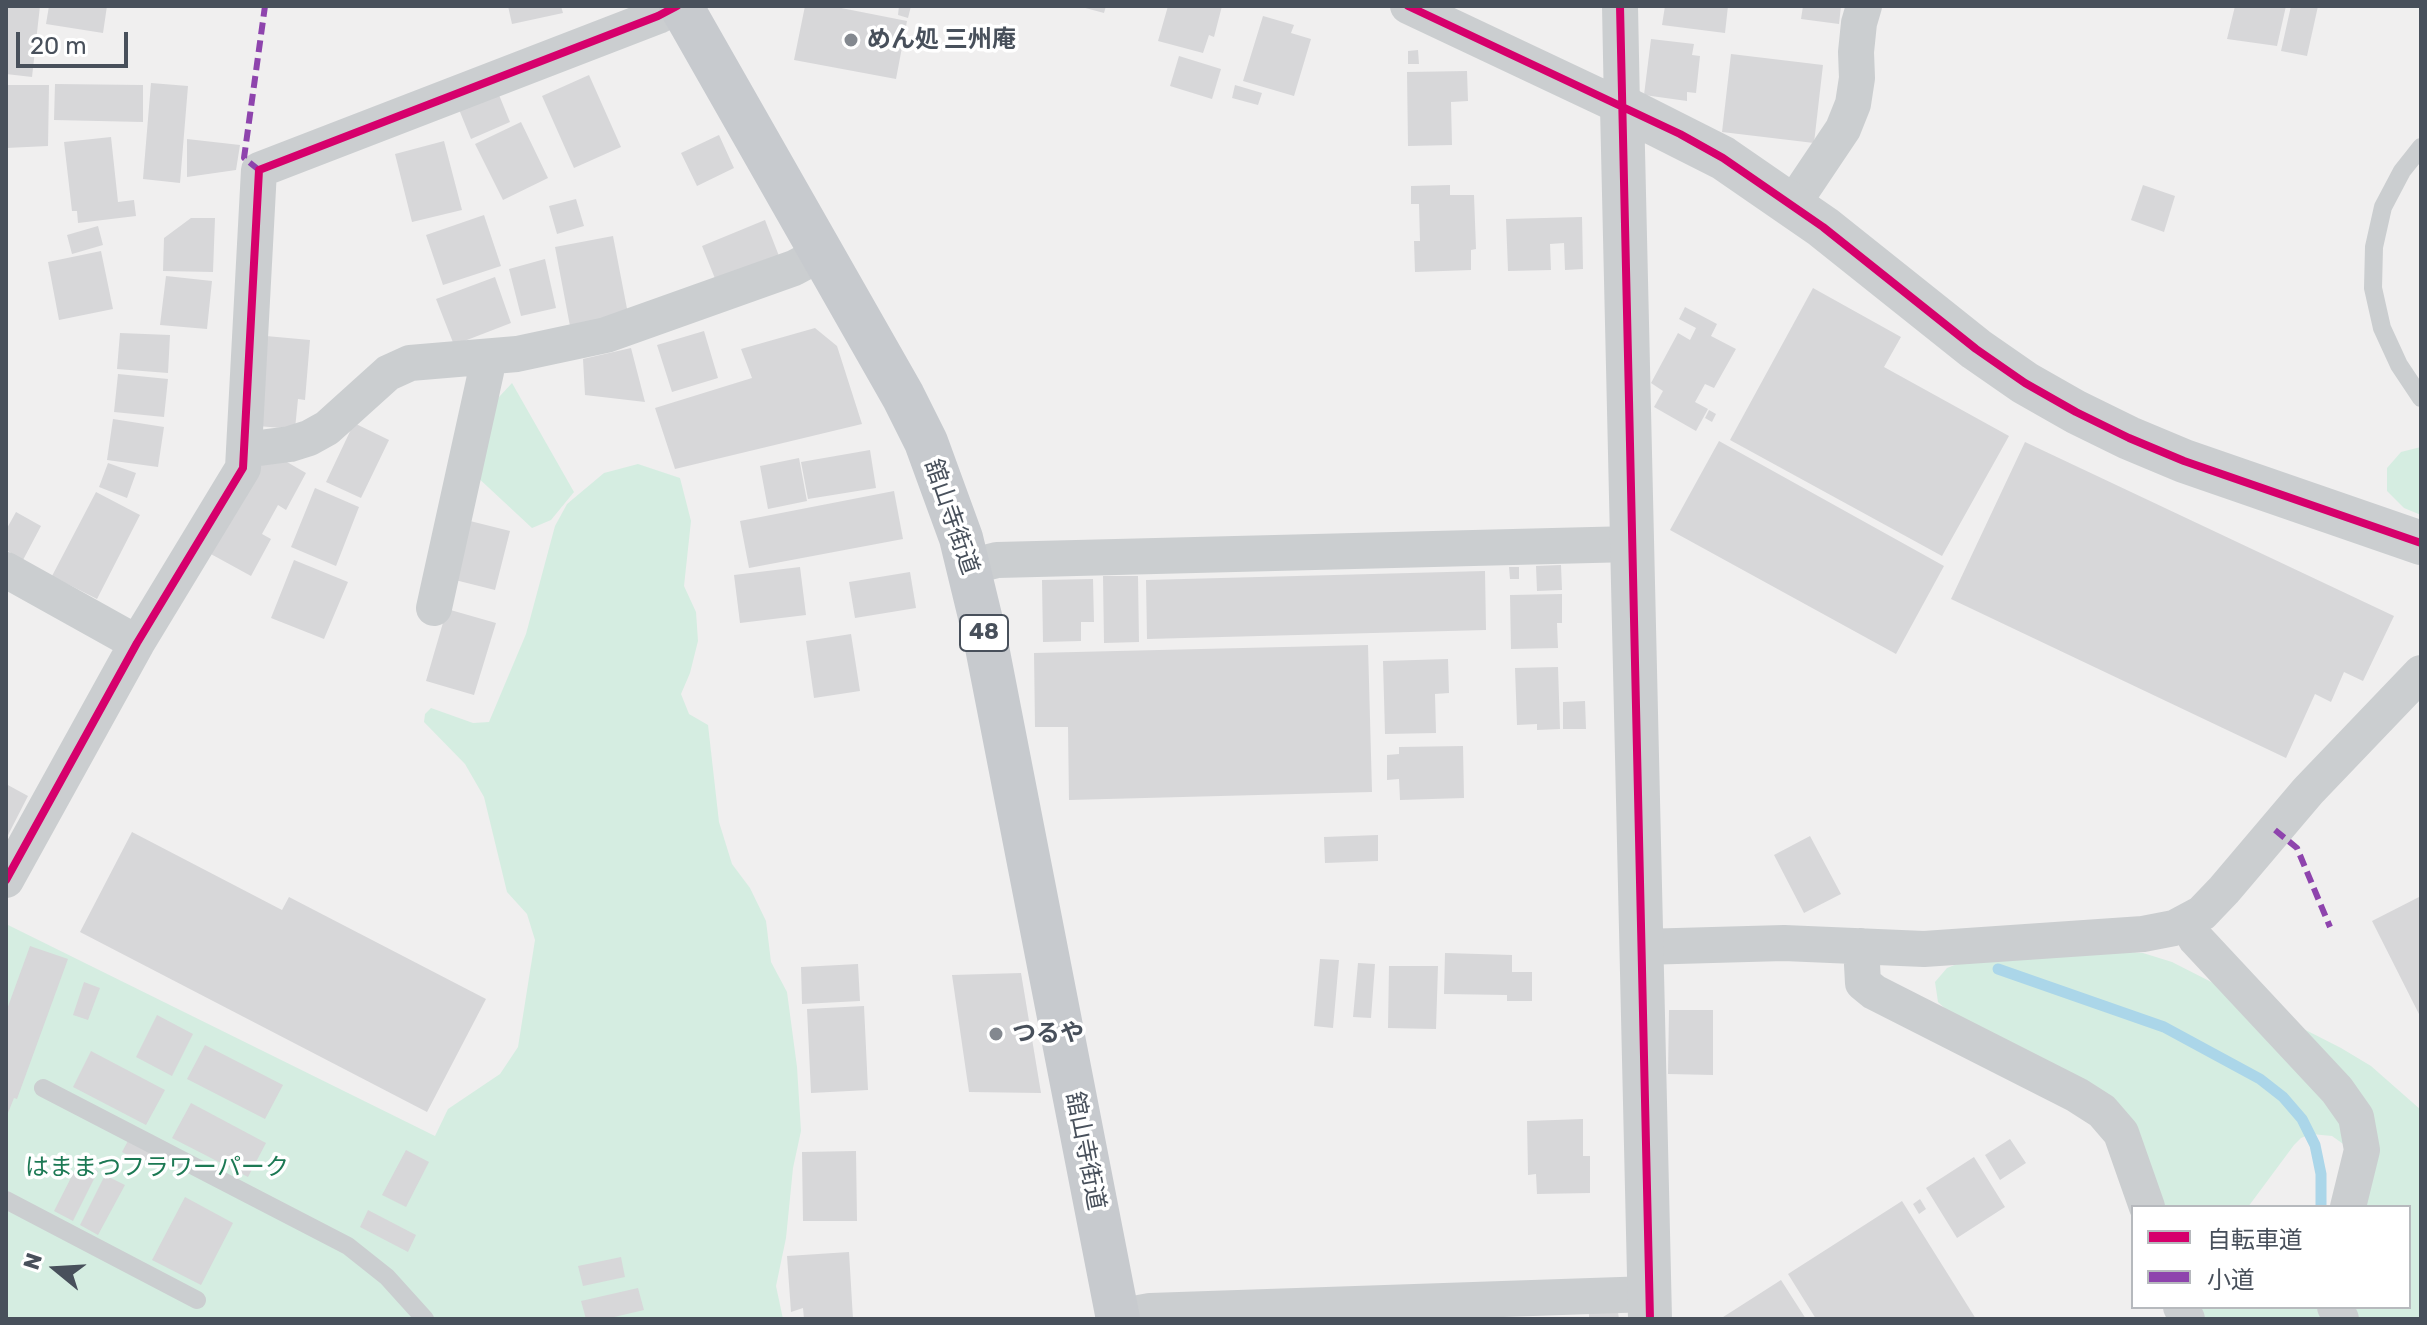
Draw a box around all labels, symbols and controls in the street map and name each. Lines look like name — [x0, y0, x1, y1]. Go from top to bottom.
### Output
scale bar — [20, 16, 132, 66]
place label: めん処 三州庵 — [867, 26, 1016, 54]
marker: めん処 三州庵 — [842, 31, 860, 49]
text: 20 m — [30, 32, 87, 60]
street label: 舘山寺街道 — [918, 456, 984, 578]
road number: 48 — [960, 615, 1008, 651]
place label: つるや — [1012, 1020, 1084, 1048]
marker: つるや — [987, 1025, 1005, 1043]
street label: 舘山寺街道 — [1059, 1089, 1111, 1213]
park label: はままつフラワーパーク — [25, 1154, 289, 1182]
legend — [2131, 1205, 2411, 1309]
text: 自転車道 — [2207, 1226, 2303, 1254]
north arrow — [16, 1229, 96, 1309]
text: N — [17, 1250, 48, 1273]
text: 小道 — [2207, 1266, 2255, 1294]

